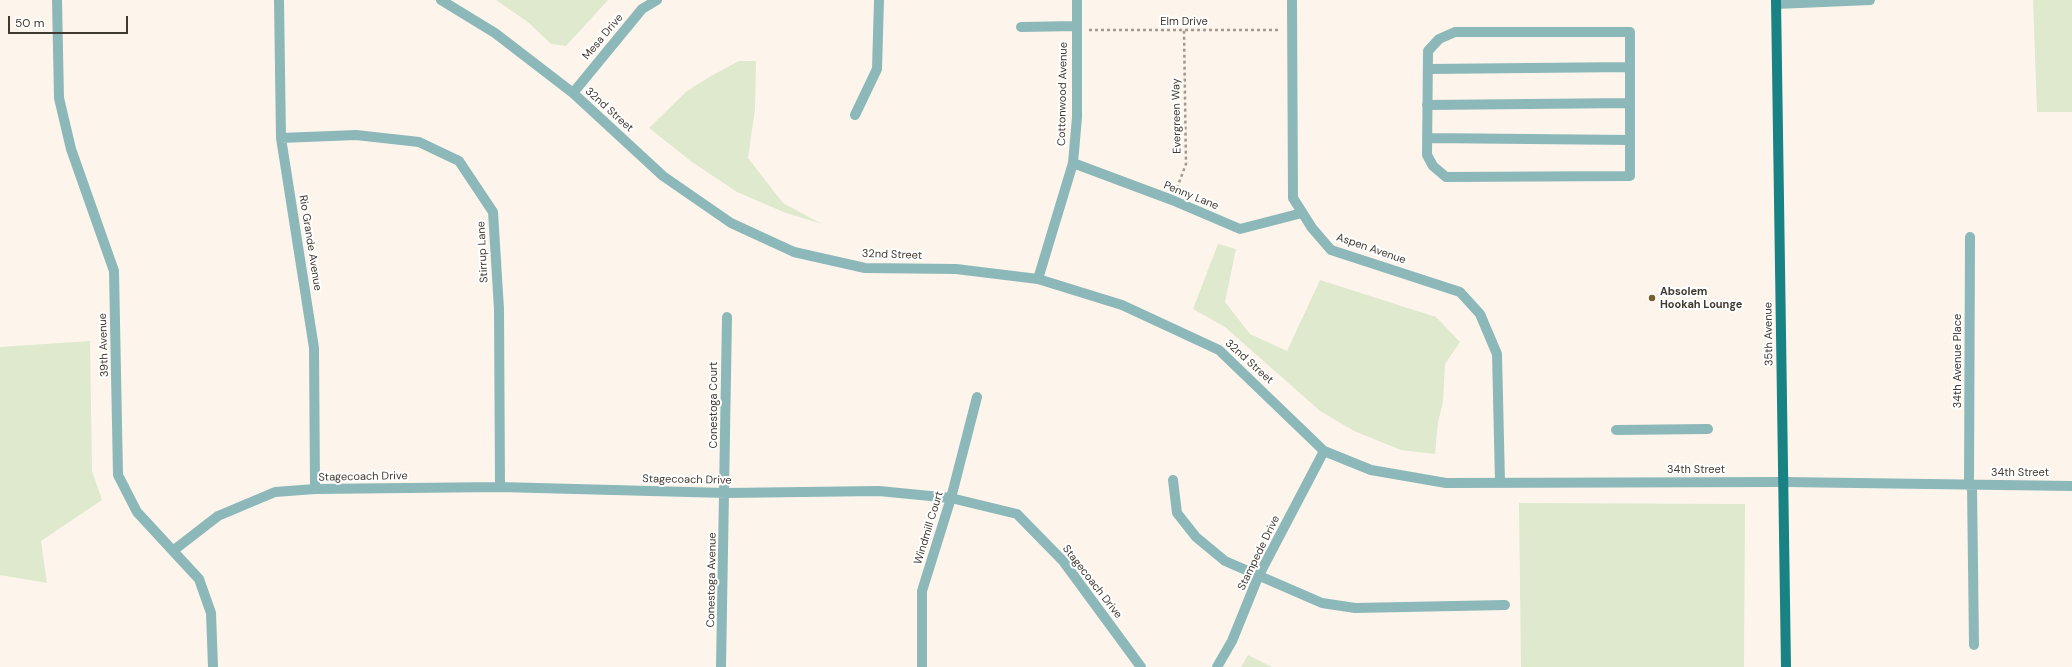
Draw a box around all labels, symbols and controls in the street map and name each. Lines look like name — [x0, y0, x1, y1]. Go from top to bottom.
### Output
scale bar — [10, 8, 130, 34]
street label: Mesa Drive — [580, 11, 626, 63]
text: 50 m — [15, 15, 44, 31]
street label: Elm Drive — [1160, 15, 1208, 29]
street label: Cottonwood Avenue — [1055, 42, 1071, 146]
street label: Evergreen Way — [1170, 78, 1184, 154]
street label: 32nd Street — [582, 85, 636, 135]
street label: Penny Lane — [1162, 179, 1220, 213]
street label: Rio Grande Avenue — [296, 194, 324, 292]
street label: Stirrup Lane — [475, 221, 491, 283]
street label: Aspen Avenue — [1335, 231, 1407, 267]
street label: 32nd Street — [862, 247, 922, 263]
place label: Absolem Hookah Lounge — [1660, 285, 1742, 311]
marker: Absolem Hookah Lounge — [1647, 293, 1657, 303]
street label: 35th Avenue — [1762, 302, 1776, 366]
street label: 39th Avenue — [96, 313, 112, 377]
street label: 34th Avenue Place — [1951, 314, 1965, 408]
street label: 32nd Street — [1222, 337, 1276, 387]
street label: Conestoga Court — [707, 362, 721, 448]
street label: 34th Street — [1667, 463, 1725, 477]
street label: 34th Street — [1991, 466, 2049, 480]
street label: Stagecoach Drive — [318, 470, 408, 484]
street label: Stagecoach Drive — [642, 473, 732, 487]
street label: Windmill Court — [912, 490, 946, 566]
street label: Stampede Drive — [1235, 513, 1283, 593]
street label: Conestoga Avenue — [705, 532, 719, 628]
street label: Stagecoach Drive — [1059, 543, 1125, 621]

